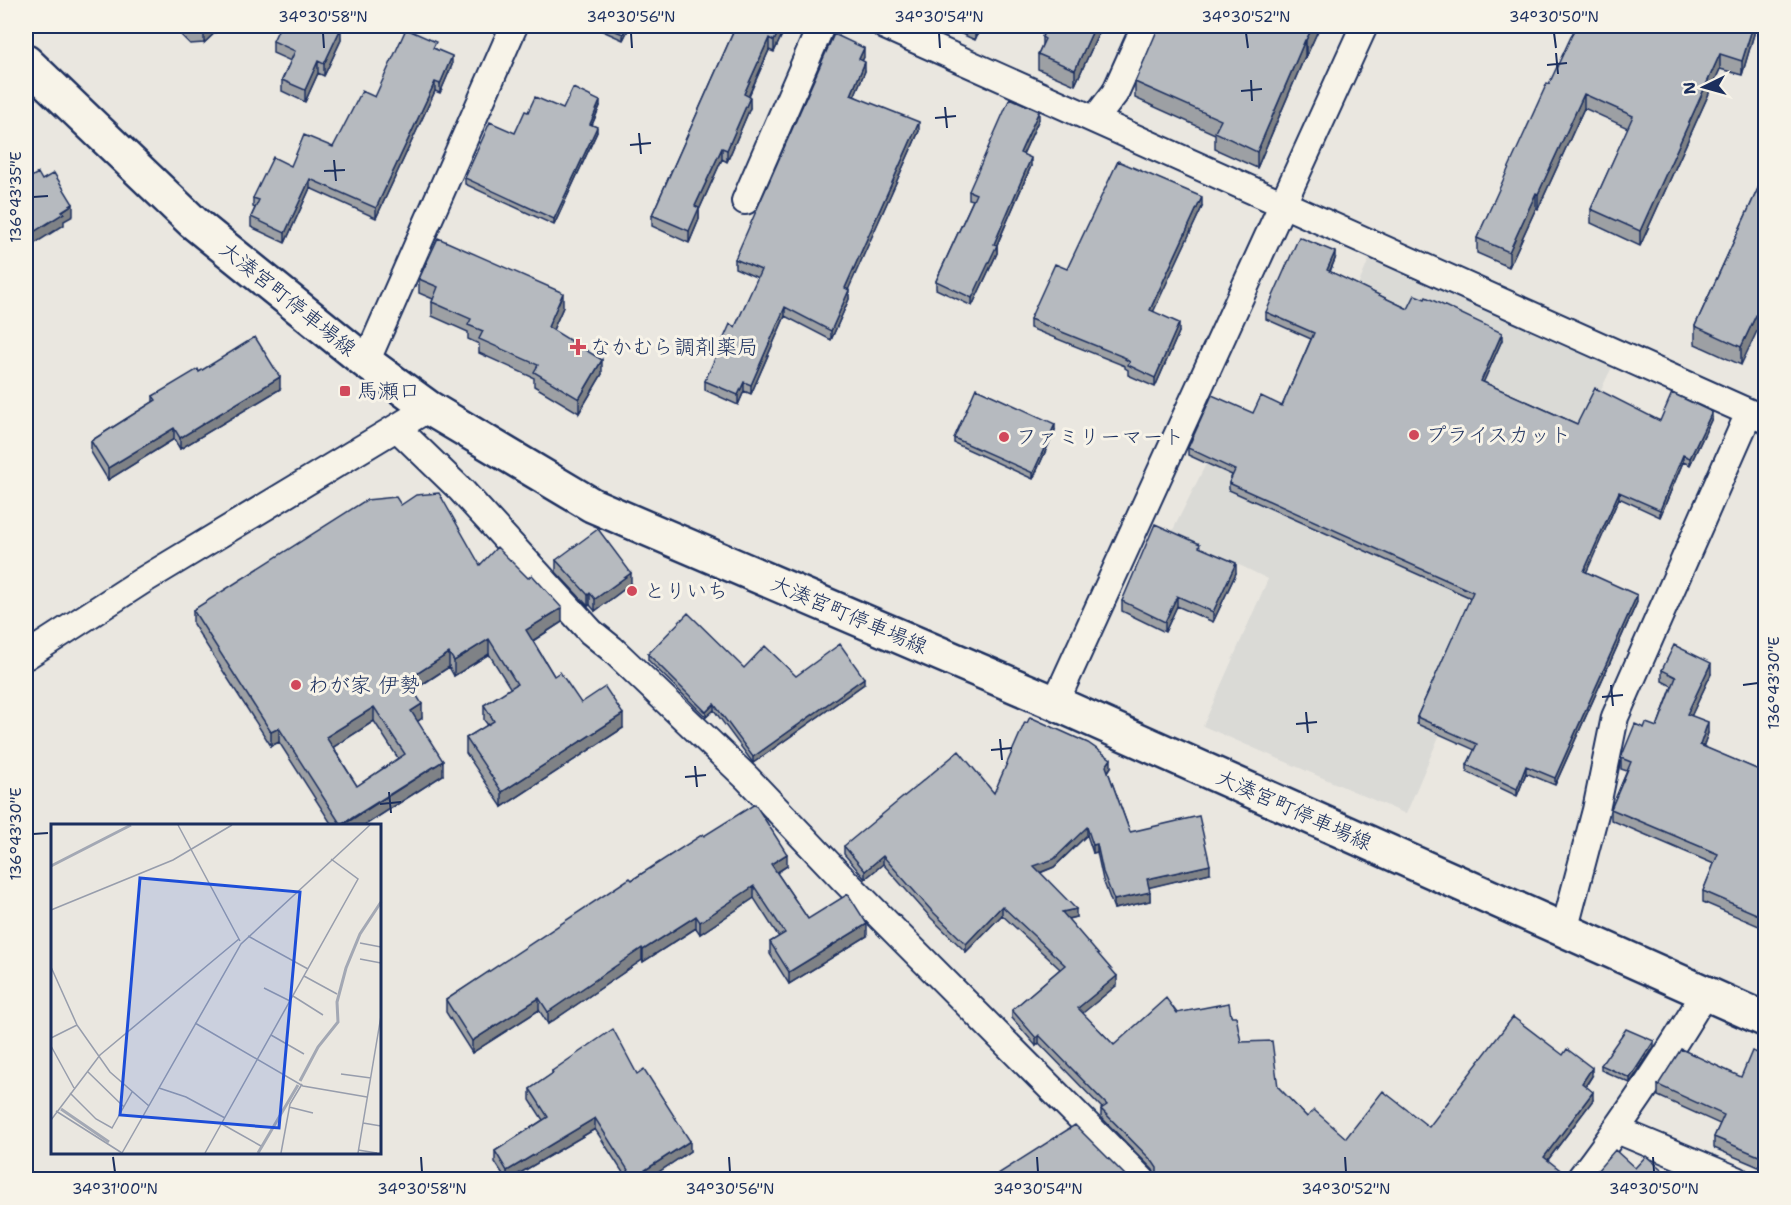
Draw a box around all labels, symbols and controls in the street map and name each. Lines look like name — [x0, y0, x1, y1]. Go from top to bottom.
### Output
text: 34°30'58"N — [278, 7, 368, 27]
text: 34°30'56"N — [587, 7, 675, 27]
text: 34°30'54"N — [894, 7, 984, 27]
text: 34°30'52"N — [1202, 7, 1290, 27]
text: 34°30'50"N — [1509, 7, 1599, 27]
north arrow — [1674, 57, 1734, 117]
text: N — [1679, 81, 1701, 95]
text: 136°43'35"E — [6, 151, 26, 243]
street label: 大湊宮町停車場線 — [214, 235, 362, 363]
place label: なかむら調剤薬局 — [590, 333, 758, 361]
marker: なかむら調剤薬局 — [571, 340, 585, 354]
place label: 馬瀬口 — [357, 377, 420, 405]
marker: 馬瀬口 — [338, 384, 352, 398]
place label: プライスカット — [1426, 421, 1571, 449]
place label: ファミリーマート — [1016, 423, 1184, 451]
marker: プライスカット — [1407, 428, 1421, 442]
marker: ファミリーマート — [997, 430, 1011, 444]
street label: 大湊宮町停車場線 — [766, 569, 932, 661]
place label: とりいち — [644, 577, 728, 605]
marker: とりいち — [625, 584, 639, 598]
text: 136°43'30"E — [1764, 636, 1784, 730]
place label: わが家 伊勢 — [308, 671, 420, 699]
marker: わが家 伊勢 — [289, 678, 303, 692]
street label: 大湊宮町停車場線 — [1212, 763, 1376, 857]
text: 136°43'30"E — [6, 787, 26, 881]
inset map — [51, 824, 381, 1154]
text: 34°31'00"N — [72, 1179, 158, 1199]
text: 34°30'58"N — [377, 1179, 467, 1199]
text: 34°30'56"N — [686, 1179, 774, 1199]
text: 34°30'54"N — [993, 1179, 1083, 1199]
text: 34°30'52"N — [1302, 1179, 1390, 1199]
text: 34°30'50"N — [1609, 1179, 1699, 1199]

